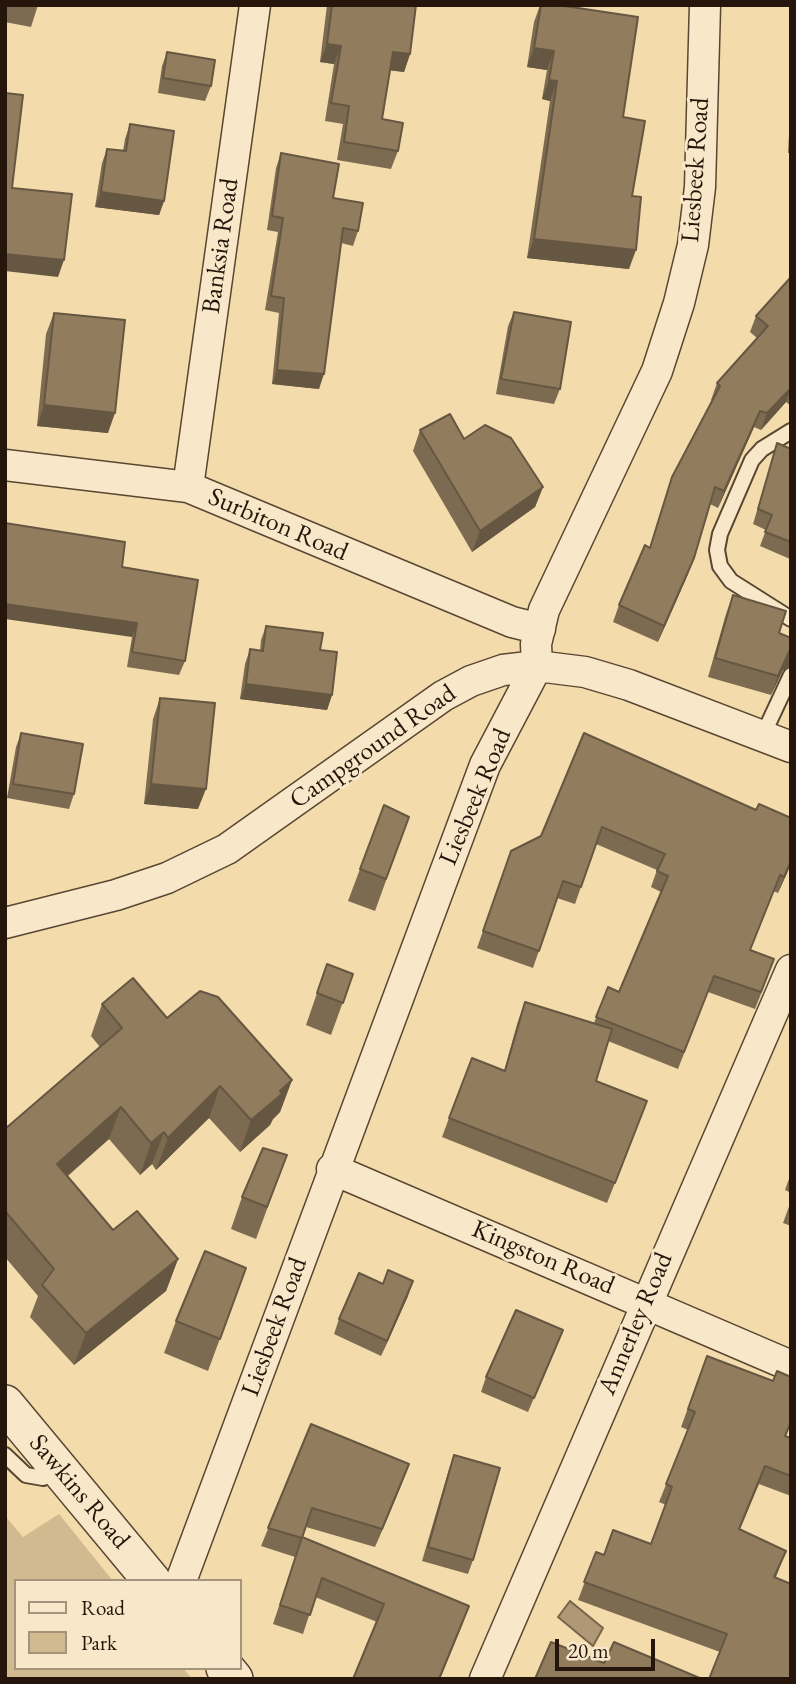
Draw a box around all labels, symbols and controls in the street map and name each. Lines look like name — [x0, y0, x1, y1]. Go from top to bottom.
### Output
street label: Liesbeek Road — [675, 96, 717, 244]
street label: Banksia Road — [196, 176, 246, 316]
street label: Surbiton Road — [204, 482, 352, 568]
street label: Campground Road — [284, 678, 462, 816]
street label: Liesbeek Road — [433, 724, 519, 870]
street label: Kingston Road — [467, 1214, 619, 1302]
street label: Annerley Road — [592, 1248, 680, 1400]
street label: Liesbeek Road — [235, 1253, 315, 1401]
street label: Sawkins Road — [22, 1428, 136, 1556]
legend — [14, 1579, 242, 1670]
text: Road — [81, 1594, 125, 1621]
scale bar — [558, 1624, 658, 1668]
text: Park — [81, 1629, 117, 1656]
text: 20 m — [568, 1637, 609, 1664]

